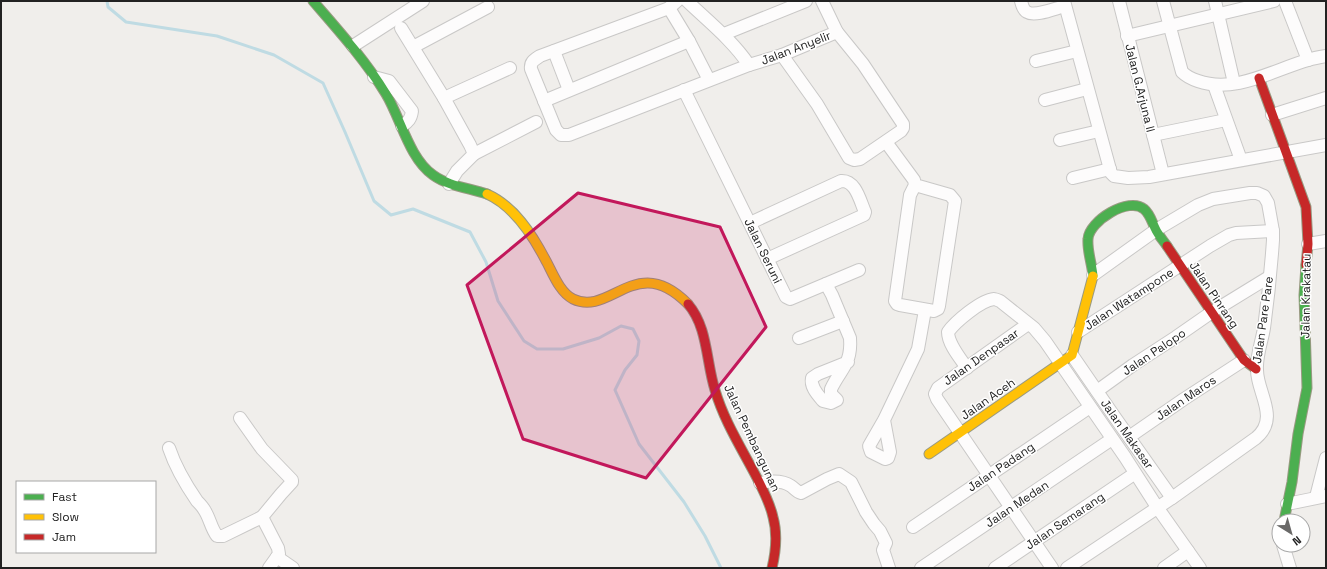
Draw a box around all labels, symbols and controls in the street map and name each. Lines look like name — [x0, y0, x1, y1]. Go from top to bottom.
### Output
street label: Jalan Anyelir — [759, 27, 834, 69]
street label: Jalan G.Arjuna ll — [1121, 42, 1159, 134]
street label: Jalan Seruni — [740, 216, 786, 286]
street label: Jalan Krakatau — [1297, 253, 1315, 339]
street label: Jalan Pinrang — [1186, 258, 1242, 332]
street label: Jalan Watampone — [1081, 264, 1177, 334]
street label: Jalan Pare Pare — [1249, 275, 1277, 365]
street label: Jalan Denpasar — [940, 325, 1022, 389]
street label: Jalan Palopo — [1119, 325, 1189, 379]
street label: Jalan Maros — [1153, 372, 1219, 424]
street label: Jalan Aceh — [958, 374, 1018, 424]
street label: Jalan Pembangunan — [720, 382, 784, 494]
street label: Jalan Makasar — [1097, 396, 1157, 473]
street label: Jalan Padang — [964, 439, 1038, 495]
street label: Jalan Medan — [982, 477, 1052, 531]
legend — [16, 481, 156, 553]
text: Fast — [52, 489, 77, 505]
street label: Jalan Semarang — [1022, 489, 1108, 553]
text: Slow — [52, 509, 79, 525]
north arrow — [1271, 513, 1311, 553]
text: Jam — [52, 529, 76, 545]
text: N — [1290, 533, 1304, 549]

